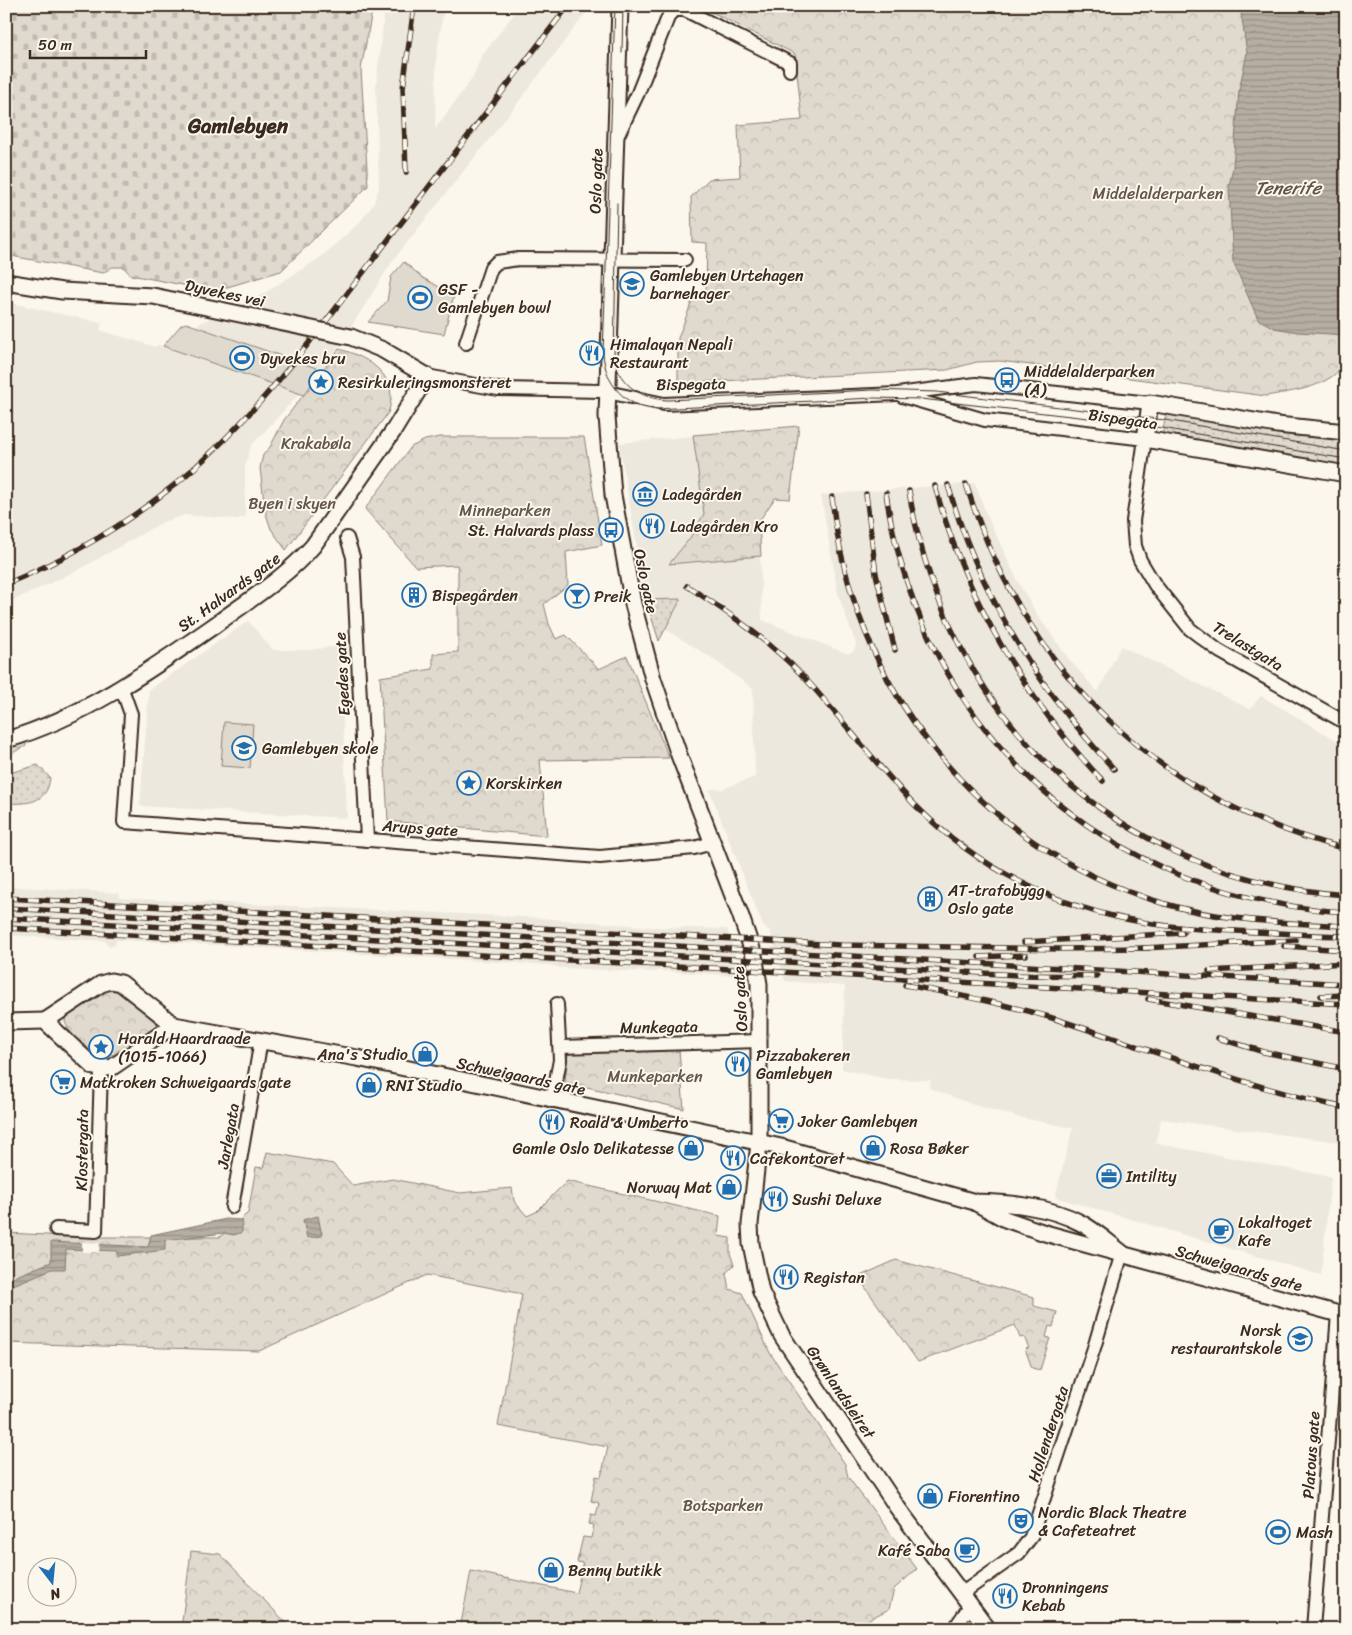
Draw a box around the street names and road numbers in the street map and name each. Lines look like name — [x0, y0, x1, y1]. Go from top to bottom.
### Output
street label: Oslo gate — [580, 148, 612, 214]
street label: Dyvekes vei — [182, 270, 268, 316]
street label: Bispegata — [656, 369, 726, 399]
street label: Bispegata — [1086, 400, 1160, 438]
street label: St. Halvards gate — [171, 544, 287, 640]
street label: Oslo gate — [625, 546, 667, 616]
street label: Trelastgata — [1207, 613, 1289, 679]
street label: Egedes gate — [325, 631, 359, 717]
street label: Arups gate — [380, 811, 459, 845]
street label: Oslo gate — [724, 965, 756, 1032]
street label: Munkegata — [620, 1012, 698, 1042]
street label: Schweigaards gate — [454, 1048, 588, 1104]
street label: Jarlegata — [208, 1101, 248, 1172]
street label: Klostergata — [67, 1109, 97, 1191]
street label: Schweigaards gate — [1172, 1236, 1306, 1300]
street label: Grønlandsleiret — [799, 1339, 884, 1445]
street label: Hollendergata — [1019, 1381, 1077, 1486]
street label: Platous gate — [1293, 1410, 1329, 1500]

